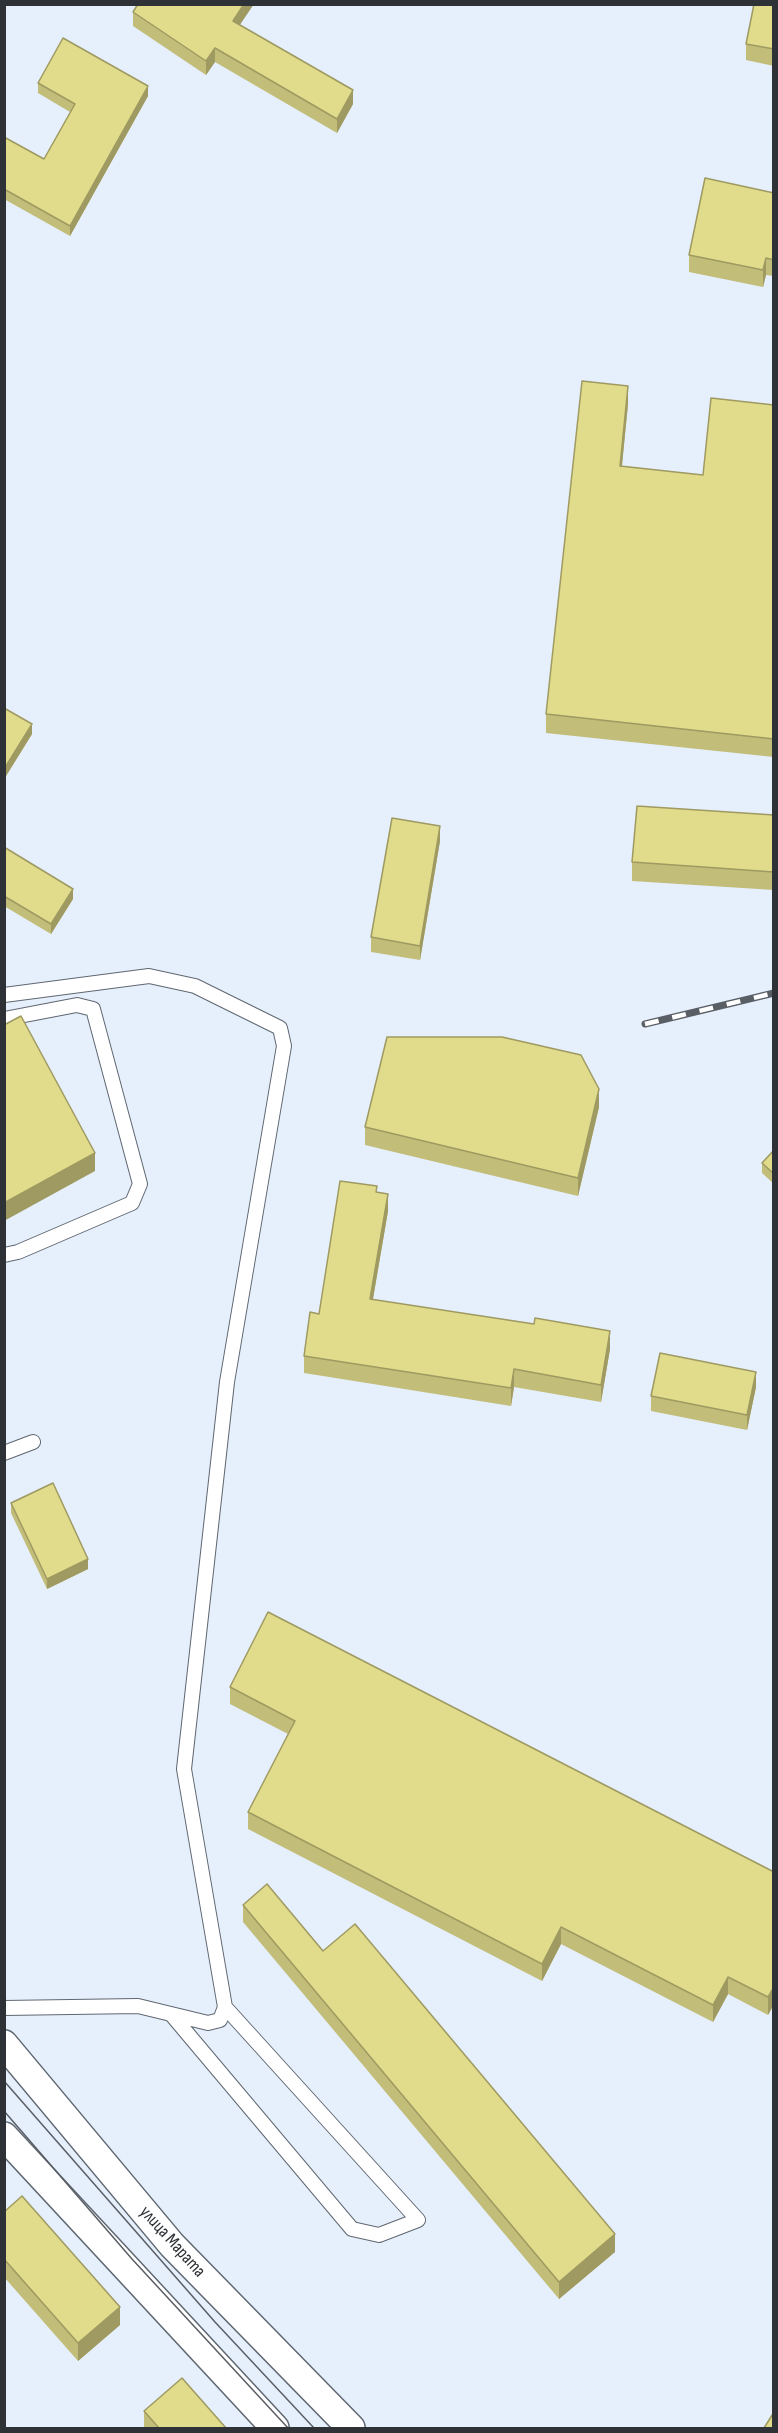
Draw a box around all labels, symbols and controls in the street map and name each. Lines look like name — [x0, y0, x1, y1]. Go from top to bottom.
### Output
street label: улица Марата — [134, 2202, 210, 2282]

